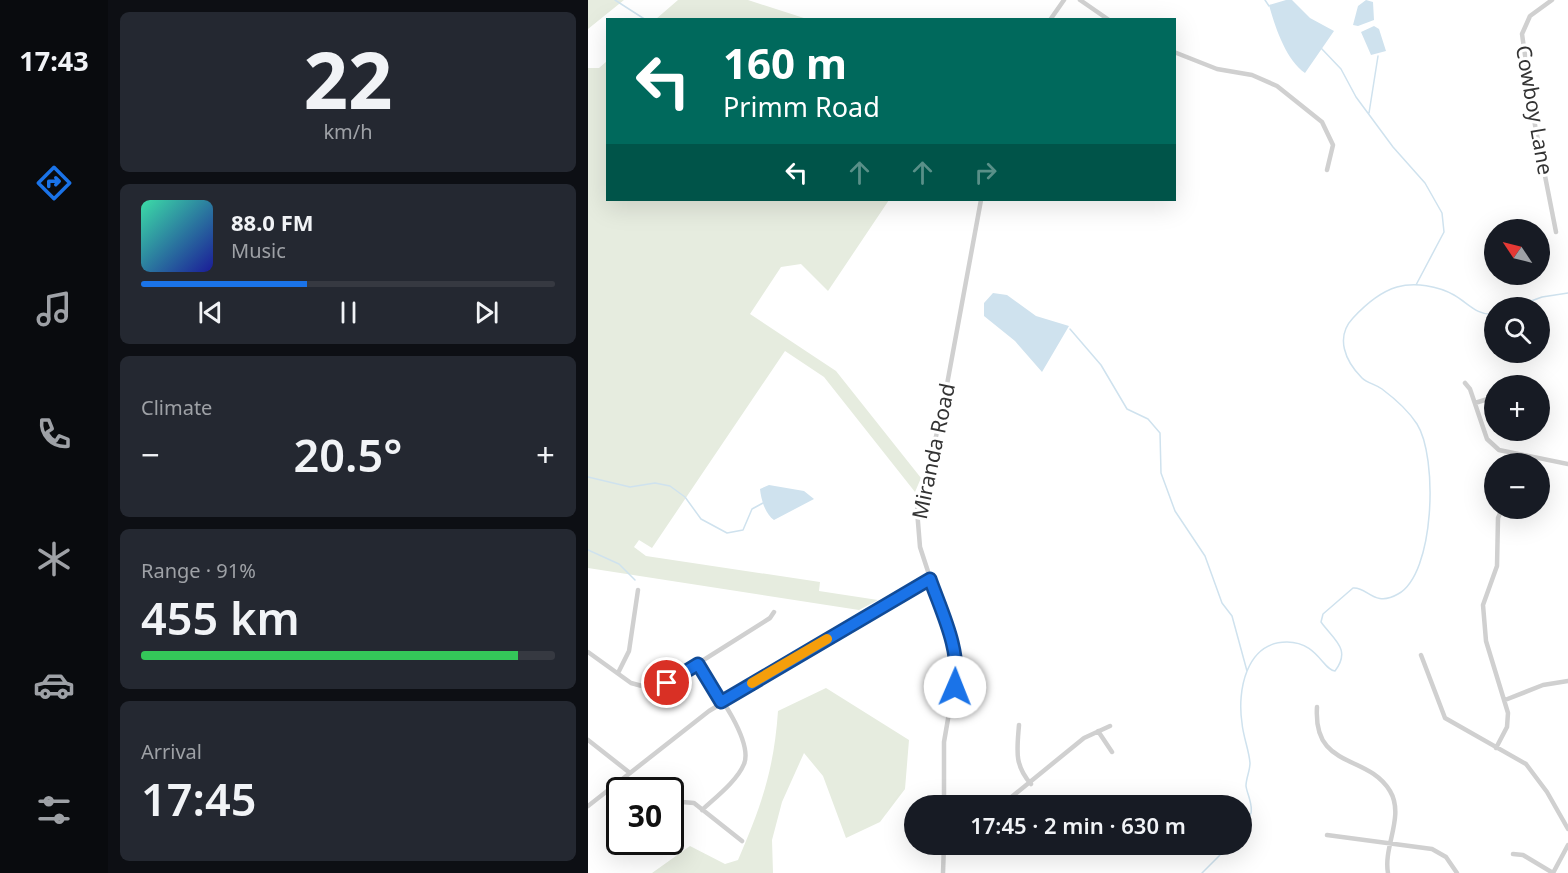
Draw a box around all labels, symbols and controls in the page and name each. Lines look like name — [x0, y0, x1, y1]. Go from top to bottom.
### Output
text: 22 — [303, 26, 393, 132]
text: 160 m — [723, 34, 847, 91]
text: 17:43 — [19, 42, 89, 79]
icon: left — [624, 42, 702, 120]
street label: Cowboy Lane — [1510, 43, 1560, 177]
text: Primm Road — [723, 88, 880, 125]
text: km/h — [323, 118, 373, 145]
icon: left — [780, 156, 813, 189]
icon: ahead — [843, 156, 876, 189]
icon: ahead — [906, 156, 939, 189]
icon: right — [969, 156, 1002, 189]
icon: directions — [33, 162, 75, 204]
text: 88.0 FM — [231, 207, 313, 237]
north arrow — [1484, 219, 1550, 285]
map controls — [1484, 219, 1550, 519]
text: Music — [231, 237, 286, 264]
icon: music — [33, 288, 75, 330]
icon: previous — [194, 296, 227, 329]
icon: pause — [332, 296, 365, 329]
icon: next — [470, 296, 503, 329]
button: search — [1484, 297, 1550, 363]
button: + — [1484, 375, 1550, 441]
street label: Miranda Road — [905, 381, 961, 521]
text: Climate — [141, 394, 212, 421]
icon: phone — [33, 413, 75, 455]
text: 20.5° — [294, 424, 402, 485]
text: − — [141, 432, 160, 477]
text: + — [536, 432, 555, 477]
button: − — [1484, 453, 1550, 519]
icon: climate — [33, 538, 75, 580]
text: Range · 91% — [141, 557, 256, 584]
text: 455 km — [141, 587, 300, 648]
position arrow — [923, 655, 987, 719]
pin — [641, 657, 692, 708]
icon: car — [33, 664, 75, 706]
icon: arrive — [650, 666, 683, 699]
text: Arrival — [141, 738, 202, 765]
text: 17:45 — [141, 768, 256, 829]
speed limit sign: 30 — [606, 777, 684, 855]
icon: filters — [33, 789, 75, 831]
text: 17:45 · 2 min · 630 m — [970, 810, 1186, 840]

